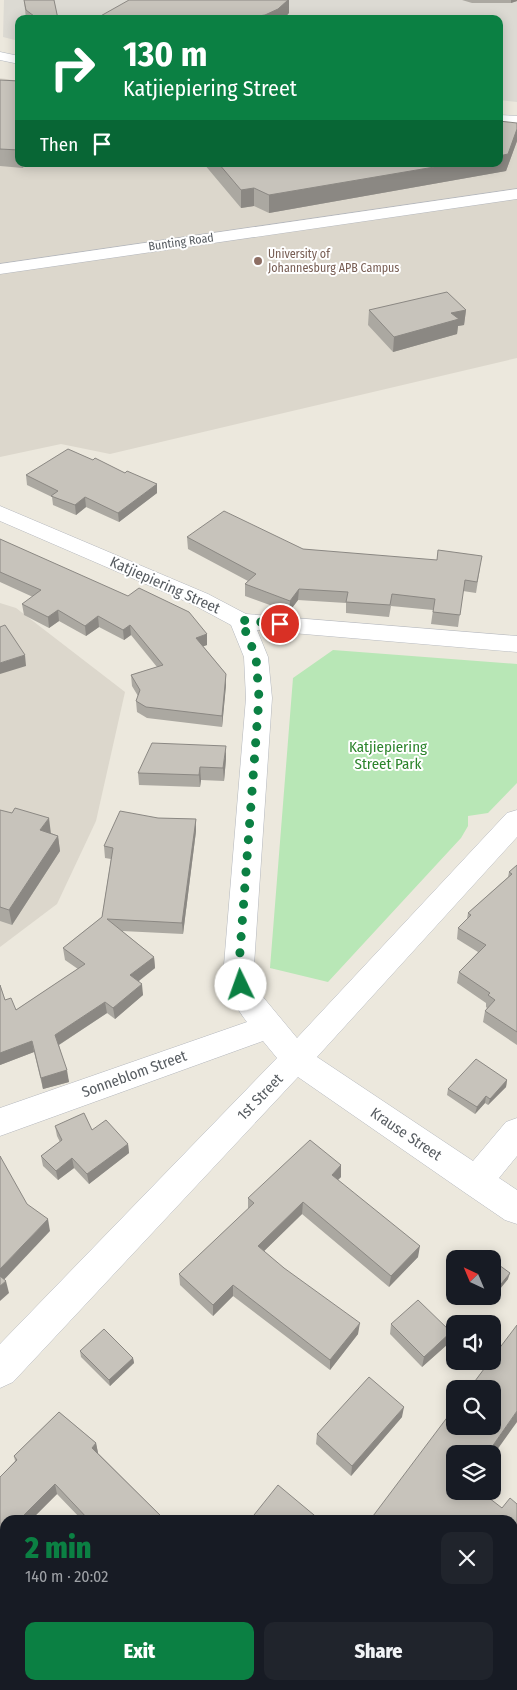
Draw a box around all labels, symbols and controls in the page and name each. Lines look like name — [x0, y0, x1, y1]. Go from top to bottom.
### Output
text: 130 m — [123, 33, 207, 75]
icon: right — [40, 35, 105, 100]
text: Katjiepiering Street — [123, 75, 297, 102]
icon: arrive — [88, 130, 116, 158]
text: Then — [40, 133, 78, 156]
street label: Bunting Road — [147, 230, 215, 254]
place label: University of Johannesburg APB Campus — [268, 247, 399, 275]
marker: University of Johannesburg APB Campus — [252, 255, 264, 267]
street label: Katjiepiering Street — [107, 553, 223, 617]
pin — [259, 603, 301, 645]
icon: arrive — [266, 610, 294, 638]
park label: Katjiepiering Street Park — [349, 738, 427, 773]
position arrow — [214, 958, 266, 1010]
street label: Sonneblom Street — [79, 1047, 189, 1101]
street label: 1st Street — [234, 1070, 287, 1124]
street label: Krause Street — [367, 1104, 445, 1164]
north arrow — [446, 1250, 501, 1305]
map controls — [446, 1250, 501, 1500]
button: sound — [446, 1315, 501, 1370]
button: search — [446, 1380, 501, 1435]
button: layers — [446, 1445, 501, 1500]
text: 2 min — [25, 1530, 91, 1566]
button: close — [441, 1532, 493, 1584]
text: 140 m · 20:02 — [25, 1567, 108, 1586]
button: Exit — [25, 1622, 254, 1680]
button: Share — [264, 1622, 493, 1680]

